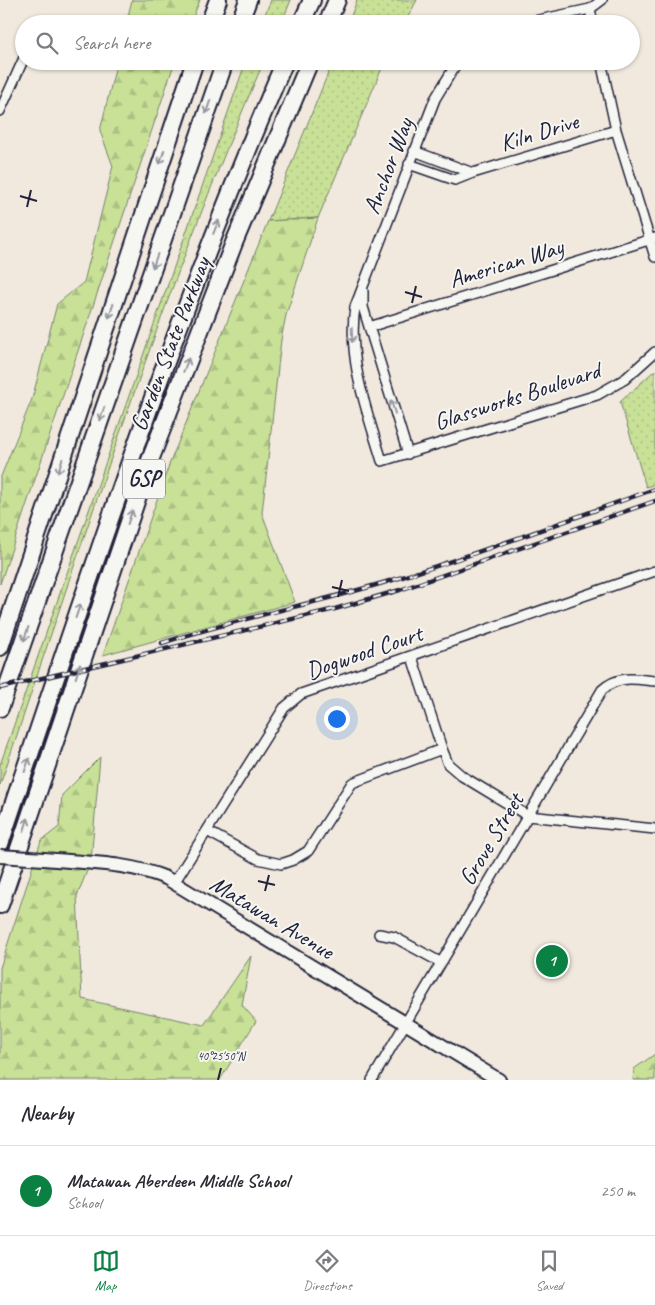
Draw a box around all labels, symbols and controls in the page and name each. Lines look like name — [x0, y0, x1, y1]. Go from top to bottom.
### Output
search box — [15, 15, 640, 70]
icon: search — [33, 29, 61, 57]
text: Search here — [73, 31, 150, 55]
one-way arrow — [203, 99, 213, 115]
street label: Kiln Drive — [496, 105, 584, 158]
street label: Anchor Way — [356, 112, 421, 218]
one-way arrow — [157, 149, 166, 164]
one-way arrow — [212, 220, 221, 235]
street label: American Way — [445, 231, 568, 295]
street label: Garden State Parkway — [123, 251, 218, 435]
one-way arrow — [150, 252, 159, 268]
one-way arrow — [106, 303, 115, 319]
one-way arrow — [347, 326, 357, 342]
street label: Glassworks Boulevard — [430, 354, 607, 437]
one-way arrow — [182, 358, 192, 373]
one-way arrow — [388, 399, 398, 415]
one-way arrow — [97, 406, 106, 421]
one-way arrow — [55, 457, 64, 473]
road number: GSP — [123, 459, 165, 498]
one-way arrow — [126, 510, 135, 526]
one-way arrow — [74, 603, 83, 619]
street label: Dogwood Court — [302, 617, 428, 686]
one-way arrow — [21, 626, 30, 641]
one-way arrow — [74, 664, 83, 680]
your location — [324, 706, 350, 732]
one-way arrow — [22, 757, 32, 773]
street label: Grove Street — [452, 786, 531, 891]
one-way arrow — [22, 818, 32, 834]
street label: Matawan Avenue — [205, 868, 341, 967]
pin: 1 — [536, 942, 568, 980]
text: 40°25'50"N — [197, 1048, 246, 1064]
text: Nearby — [20, 1100, 73, 1126]
text: Matawan Aberdeen Middle School — [67, 1169, 289, 1193]
text: 1 — [32, 1181, 40, 1201]
text: 250 m — [601, 1181, 635, 1201]
text: School — [67, 1193, 101, 1213]
tab: Map — [92, 1247, 120, 1294]
tab: Directions — [303, 1247, 352, 1294]
tab: Saved — [535, 1247, 563, 1294]

